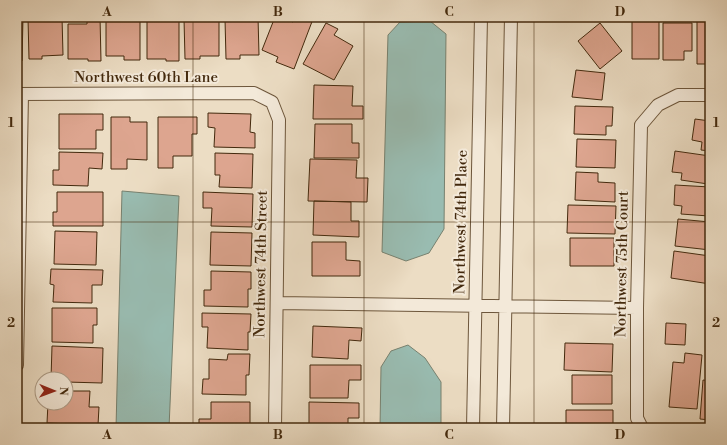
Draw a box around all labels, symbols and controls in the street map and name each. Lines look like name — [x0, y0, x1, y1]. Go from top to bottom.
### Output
text: A — [101, 4, 112, 20]
text: B — [273, 4, 283, 20]
text: C — [444, 4, 454, 20]
text: D — [615, 4, 625, 20]
street label: Northwest 60th Lane — [74, 68, 218, 87]
text: 1 — [8, 115, 15, 131]
text: 1 — [713, 115, 720, 131]
street label: Northwest 74th Place — [450, 150, 472, 294]
street label: Northwest 74th Street — [250, 189, 272, 338]
street label: Northwest 75th Court — [611, 190, 633, 337]
text: 2 — [7, 315, 15, 331]
text: 2 — [712, 315, 720, 331]
north arrow — [34, 371, 74, 411]
text: N — [56, 387, 70, 396]
text: A — [101, 427, 112, 443]
text: B — [273, 427, 283, 443]
text: C — [444, 427, 454, 443]
text: D — [615, 427, 625, 443]

